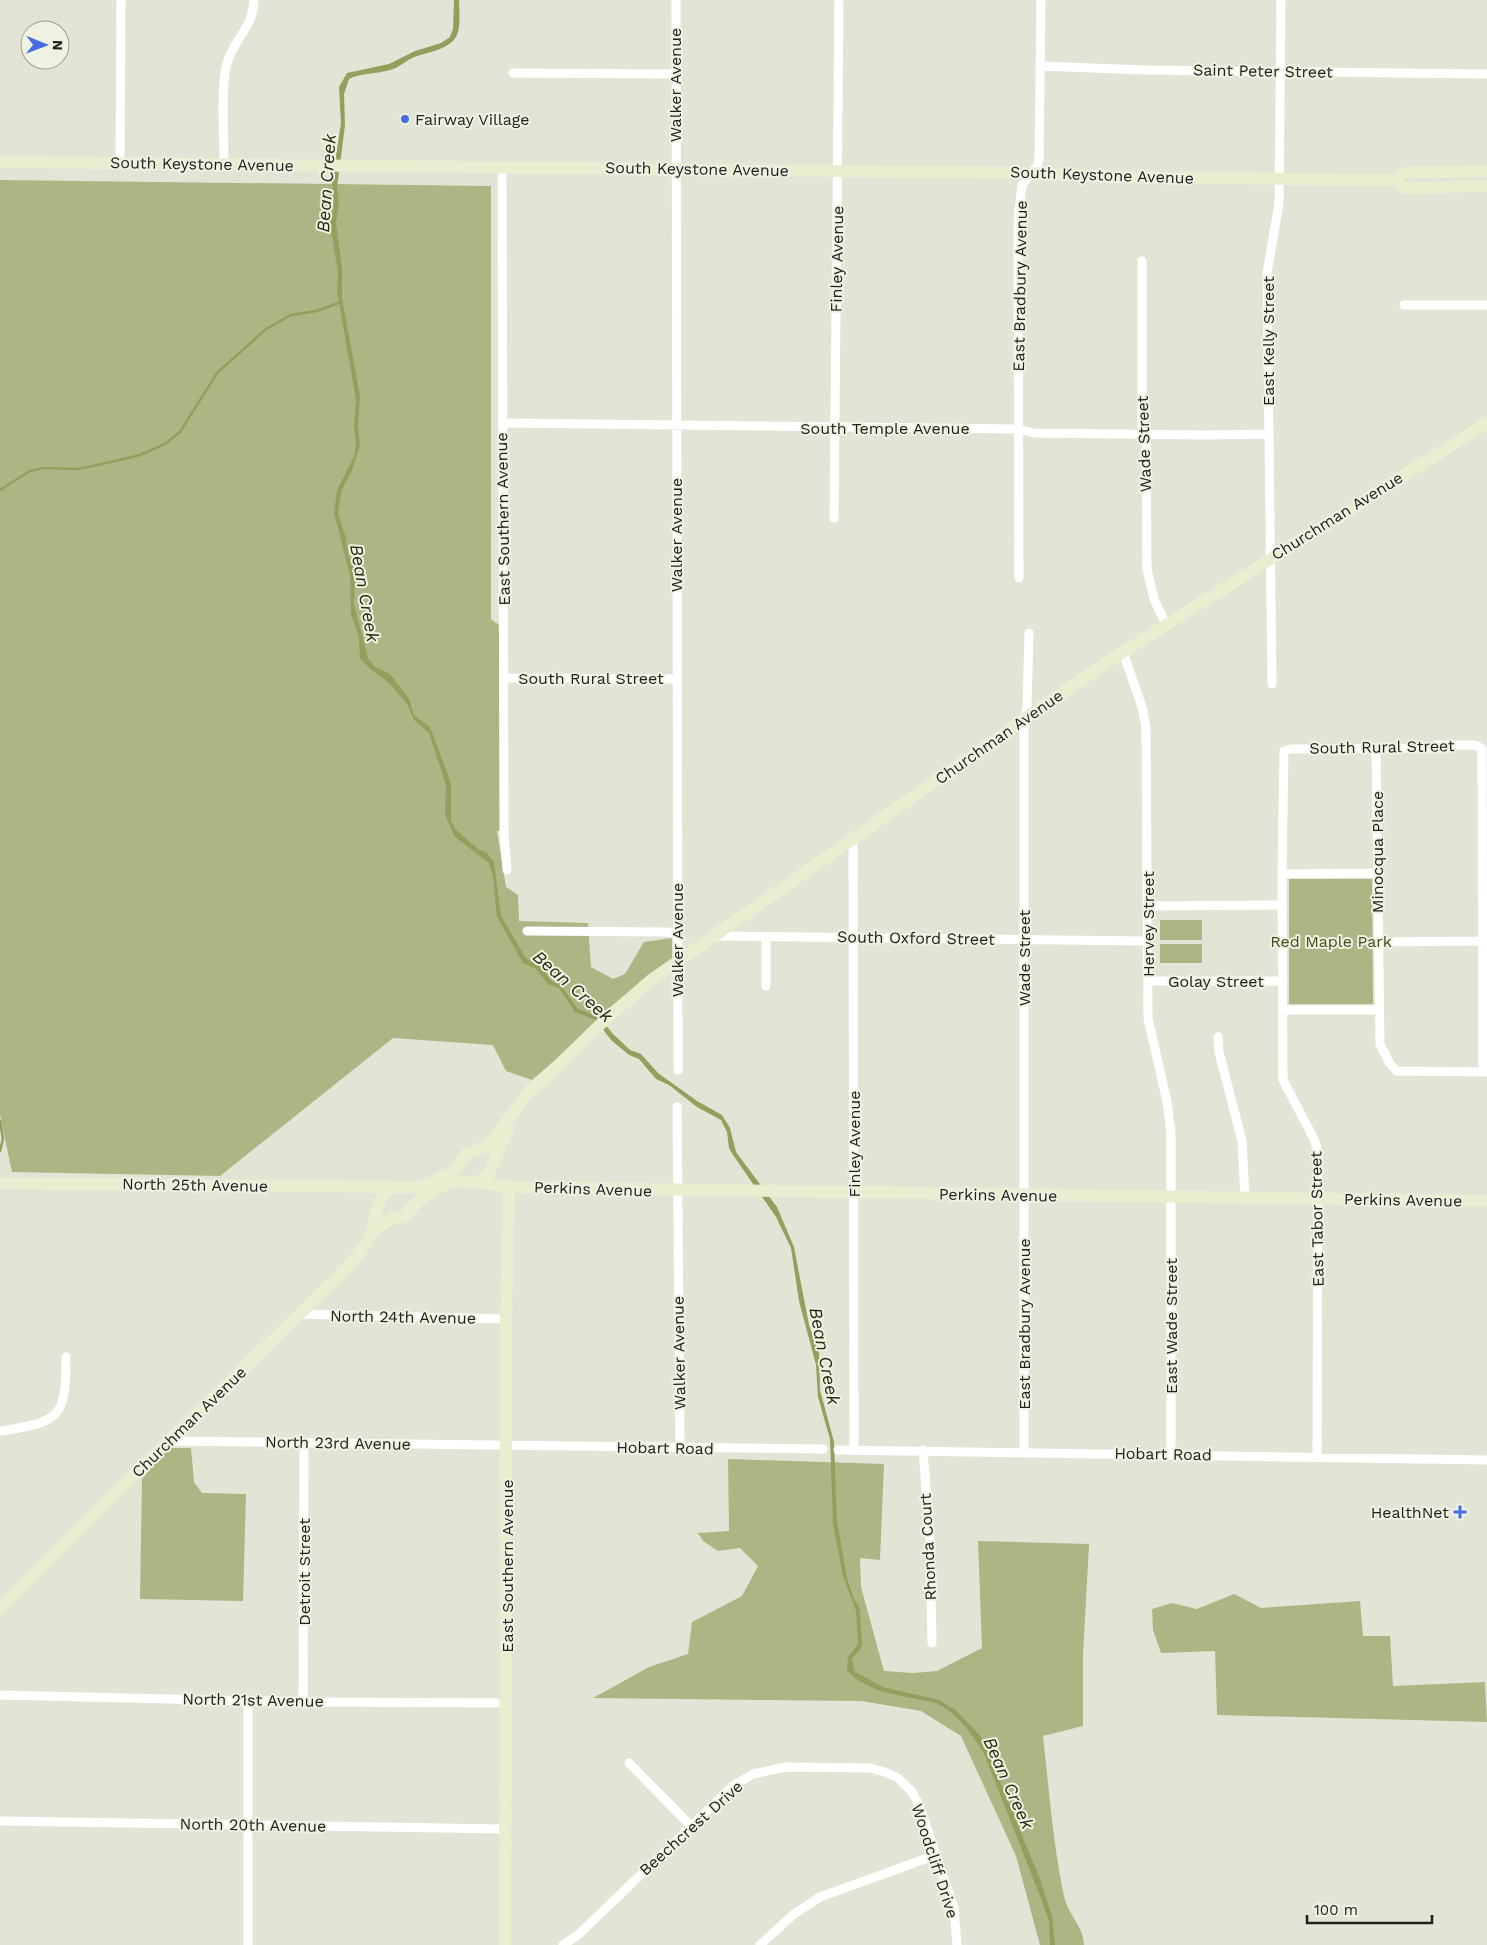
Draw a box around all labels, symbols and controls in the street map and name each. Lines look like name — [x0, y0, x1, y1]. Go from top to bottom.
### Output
north arrow — [20, 20, 70, 70]
street label: Walker Avenue — [666, 28, 685, 142]
text: N — [50, 40, 66, 51]
street label: Saint Peter Street — [1193, 60, 1333, 82]
place label: Fairway Village — [415, 110, 530, 129]
marker: Fairway Village — [399, 113, 411, 125]
water label: Bean Creek — [312, 132, 340, 233]
street label: South Keystone Avenue — [110, 153, 294, 175]
street label: South Keystone Avenue — [605, 158, 789, 180]
street label: South Keystone Avenue — [1010, 162, 1194, 188]
street label: East Bradbury Avenue — [1009, 200, 1031, 372]
street label: Finley Avenue — [827, 205, 847, 313]
street label: East Kelly Street — [1259, 276, 1278, 406]
street label: Wade Street — [1133, 395, 1155, 493]
street label: South Temple Avenue — [800, 419, 970, 438]
street label: East Southern Avenue — [492, 432, 514, 606]
street label: Churchman Avenue — [1268, 468, 1406, 564]
street label: Walker Avenue — [667, 478, 686, 592]
water label: Bean Creek — [346, 542, 384, 645]
street label: South Rural Street — [518, 669, 664, 688]
street label: Churchman Avenue — [931, 686, 1067, 788]
street label: South Rural Street — [1309, 736, 1455, 758]
street label: Minocqua Place — [1368, 791, 1387, 913]
street label: Hervey Street — [1139, 871, 1158, 977]
street label: Walker Avenue — [668, 883, 687, 997]
street label: Wade Street — [1015, 909, 1034, 1006]
street label: South Oxford Street — [837, 927, 995, 949]
park label: Red Maple Park — [1270, 932, 1392, 951]
water label: Bean Creek — [529, 946, 618, 1027]
street label: Golay Street — [1168, 972, 1264, 991]
street label: Finley Avenue — [845, 1091, 864, 1197]
street label: East Tabor Street — [1306, 1151, 1328, 1287]
street label: North 25th Avenue — [122, 1174, 268, 1196]
street label: Perkins Avenue — [533, 1177, 653, 1201]
street label: Perkins Avenue — [939, 1184, 1057, 1206]
street label: Perkins Avenue — [1344, 1189, 1462, 1211]
street label: East Bradbury Avenue — [1015, 1238, 1034, 1410]
street label: East Wade Street — [1162, 1258, 1181, 1394]
street label: Walker Avenue — [669, 1296, 689, 1410]
water label: Bean Creek — [805, 1305, 845, 1408]
street label: North 24th Avenue — [330, 1306, 476, 1328]
street label: Churchman Avenue — [128, 1363, 250, 1481]
street label: North 23rd Avenue — [265, 1432, 411, 1454]
street label: Hobart Road — [616, 1438, 714, 1458]
street label: Hobart Road — [1114, 1444, 1212, 1464]
street label: East Southern Avenue — [498, 1479, 517, 1653]
street label: Rhonda Court — [916, 1493, 940, 1601]
place label: HealthNet — [1371, 1503, 1449, 1522]
marker: HealthNet — [1453, 1505, 1467, 1519]
street label: Detroit Street — [295, 1518, 314, 1626]
street label: North 21st Avenue — [182, 1689, 324, 1711]
water label: Bean Creek — [979, 1734, 1039, 1834]
street label: Beechcrest Drive — [635, 1777, 747, 1879]
street label: Woodcliff Drive — [908, 1801, 962, 1921]
street label: North 20th Avenue — [180, 1814, 326, 1836]
scale bar — [1307, 1892, 1432, 1924]
text: 100 m — [1314, 1901, 1358, 1919]

